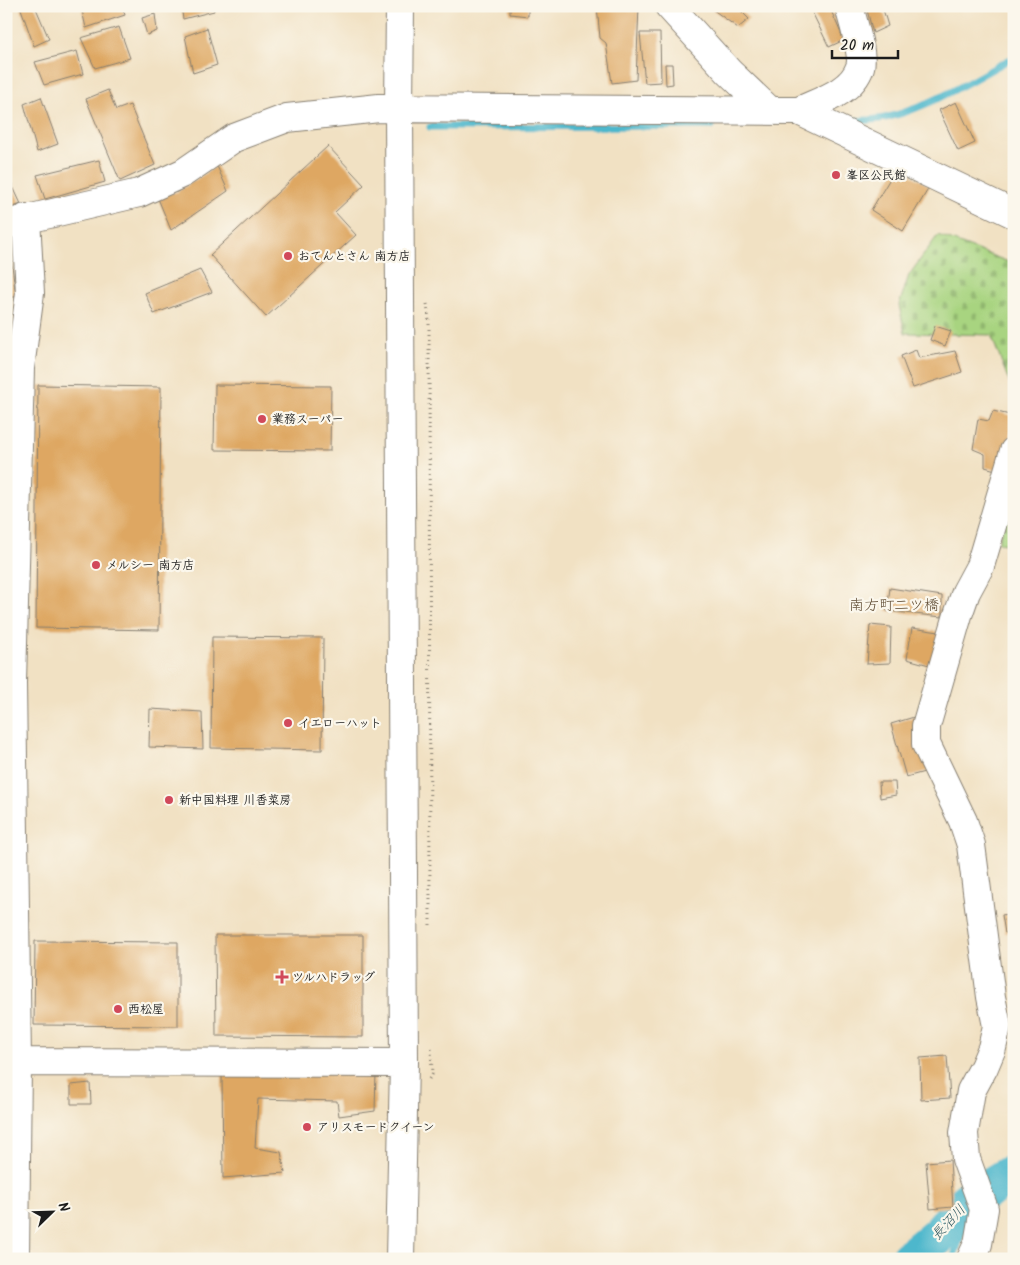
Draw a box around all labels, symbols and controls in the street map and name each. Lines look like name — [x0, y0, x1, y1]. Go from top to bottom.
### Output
scale bar — [832, 28, 899, 60]
text: 20 m — [840, 34, 874, 58]
place label: 峯区公民館 — [846, 166, 906, 185]
marker: 峯区公民館 — [830, 169, 842, 181]
place label: おてんとさん 南方店 — [298, 247, 411, 266]
marker: おてんとさん 南方店 — [282, 250, 294, 262]
place label: 業務スーパー — [272, 410, 344, 429]
marker: 業務スーパー — [256, 413, 268, 425]
place label: メルシー 南方店 — [106, 556, 194, 575]
marker: メルシー 南方店 — [90, 559, 102, 571]
district label: 南方町二ツ橋 — [849, 594, 939, 618]
place label: イエローハット — [298, 714, 382, 733]
marker: イエローハット — [282, 717, 294, 729]
place label: 新中国料理 川香菜房 — [179, 791, 292, 810]
marker: 新中国料理 川香菜房 — [163, 794, 175, 806]
place label: ツルハドラッグ — [292, 968, 375, 987]
marker: ツルハドラッグ — [276, 971, 288, 983]
place label: 西松屋 — [128, 1000, 164, 1019]
marker: 西松屋 — [112, 1003, 124, 1015]
place label: アリスモードクイーン — [317, 1118, 434, 1137]
marker: アリスモードクイーン — [301, 1121, 313, 1133]
north arrow — [28, 1188, 78, 1238]
text: N — [51, 1199, 75, 1216]
water label: 長沼川 — [926, 1200, 971, 1246]

